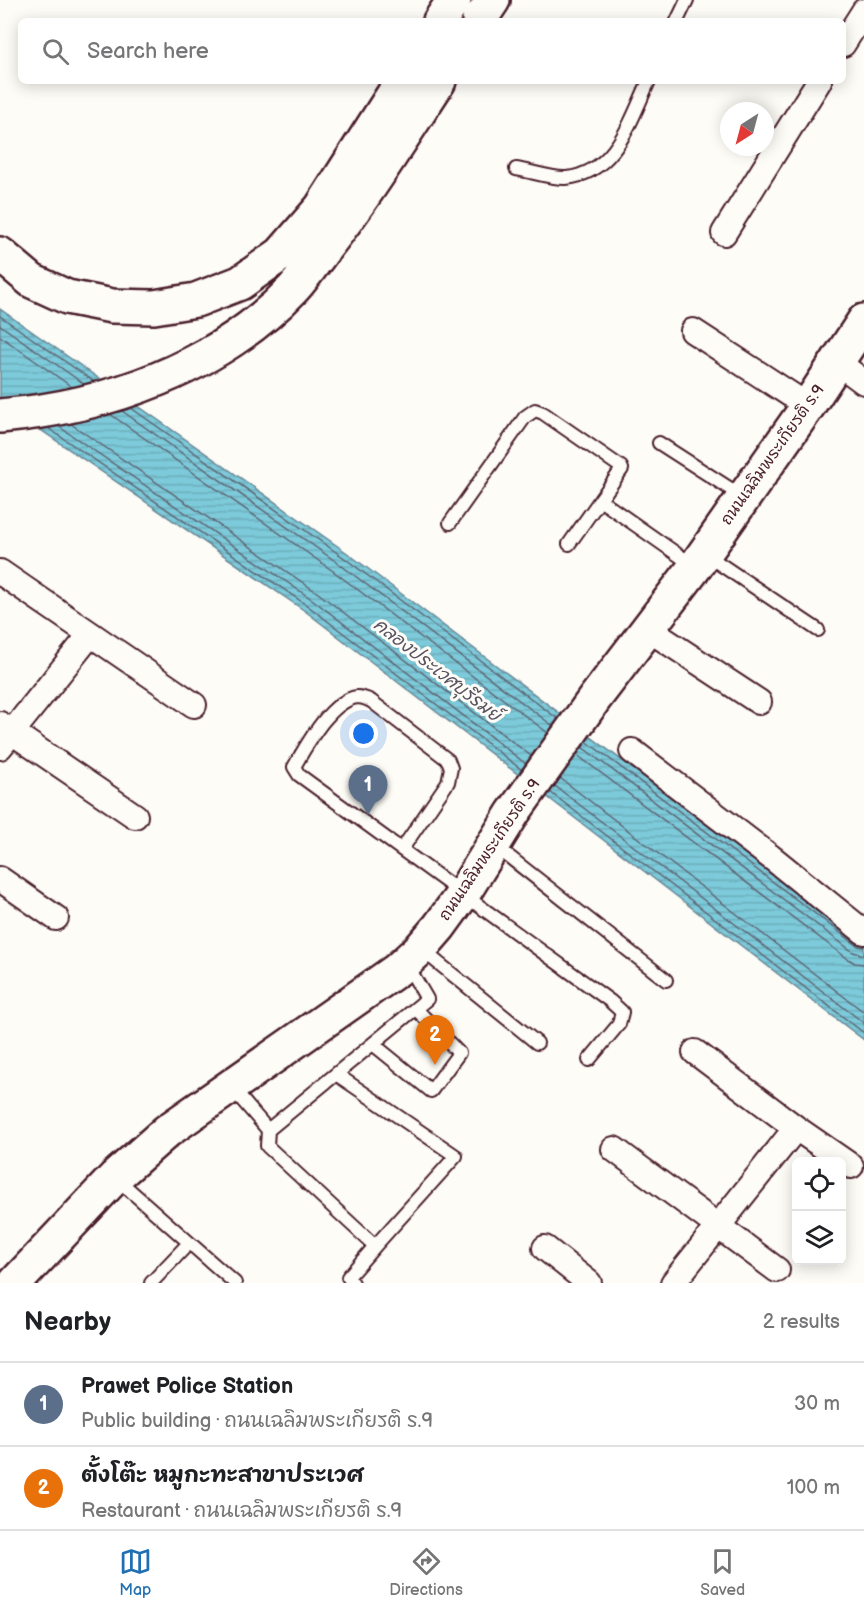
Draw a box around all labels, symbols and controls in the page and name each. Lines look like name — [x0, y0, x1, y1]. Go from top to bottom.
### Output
search box — [18, 18, 846, 84]
icon: search — [39, 35, 72, 68]
text: Search here — [87, 38, 209, 65]
north arrow — [720, 102, 774, 156]
street label: ถนนเฉลิมพระเกียรติ ร.9 — [716, 380, 829, 529]
water label: คลองประเวศบุรีรมย์ — [368, 612, 509, 730]
your location — [349, 719, 378, 748]
pin: 1 — [348, 766, 388, 815]
street label: ถนนเฉลิมพระเกียรติ ร.9 — [434, 774, 545, 924]
pin: 2 — [416, 1016, 454, 1065]
map controls — [792, 1157, 846, 1265]
button: locate — [792, 1157, 846, 1211]
button: layers — [792, 1211, 846, 1265]
text: Nearby — [24, 1307, 111, 1338]
text: 2 results — [763, 1310, 840, 1334]
text: Prawet Police Station — [81, 1373, 293, 1400]
text: 1 — [39, 1392, 48, 1416]
text: 30 m — [794, 1392, 840, 1416]
text: Public building · ถนนเฉลิมพระเกียรติ ร.9 — [81, 1409, 433, 1433]
text: ตั้งโต๊ะ หมูกะทะสาขาประเวศ — [81, 1462, 363, 1489]
text: 2 — [38, 1476, 49, 1500]
text: 100 m — [787, 1476, 840, 1500]
text: Restaurant · ถนนเฉลิมพระเกียรติ ร.9 — [81, 1499, 402, 1523]
tab: Map — [119, 1545, 152, 1600]
tab: Directions — [389, 1545, 463, 1600]
tab: Saved — [700, 1545, 745, 1600]

